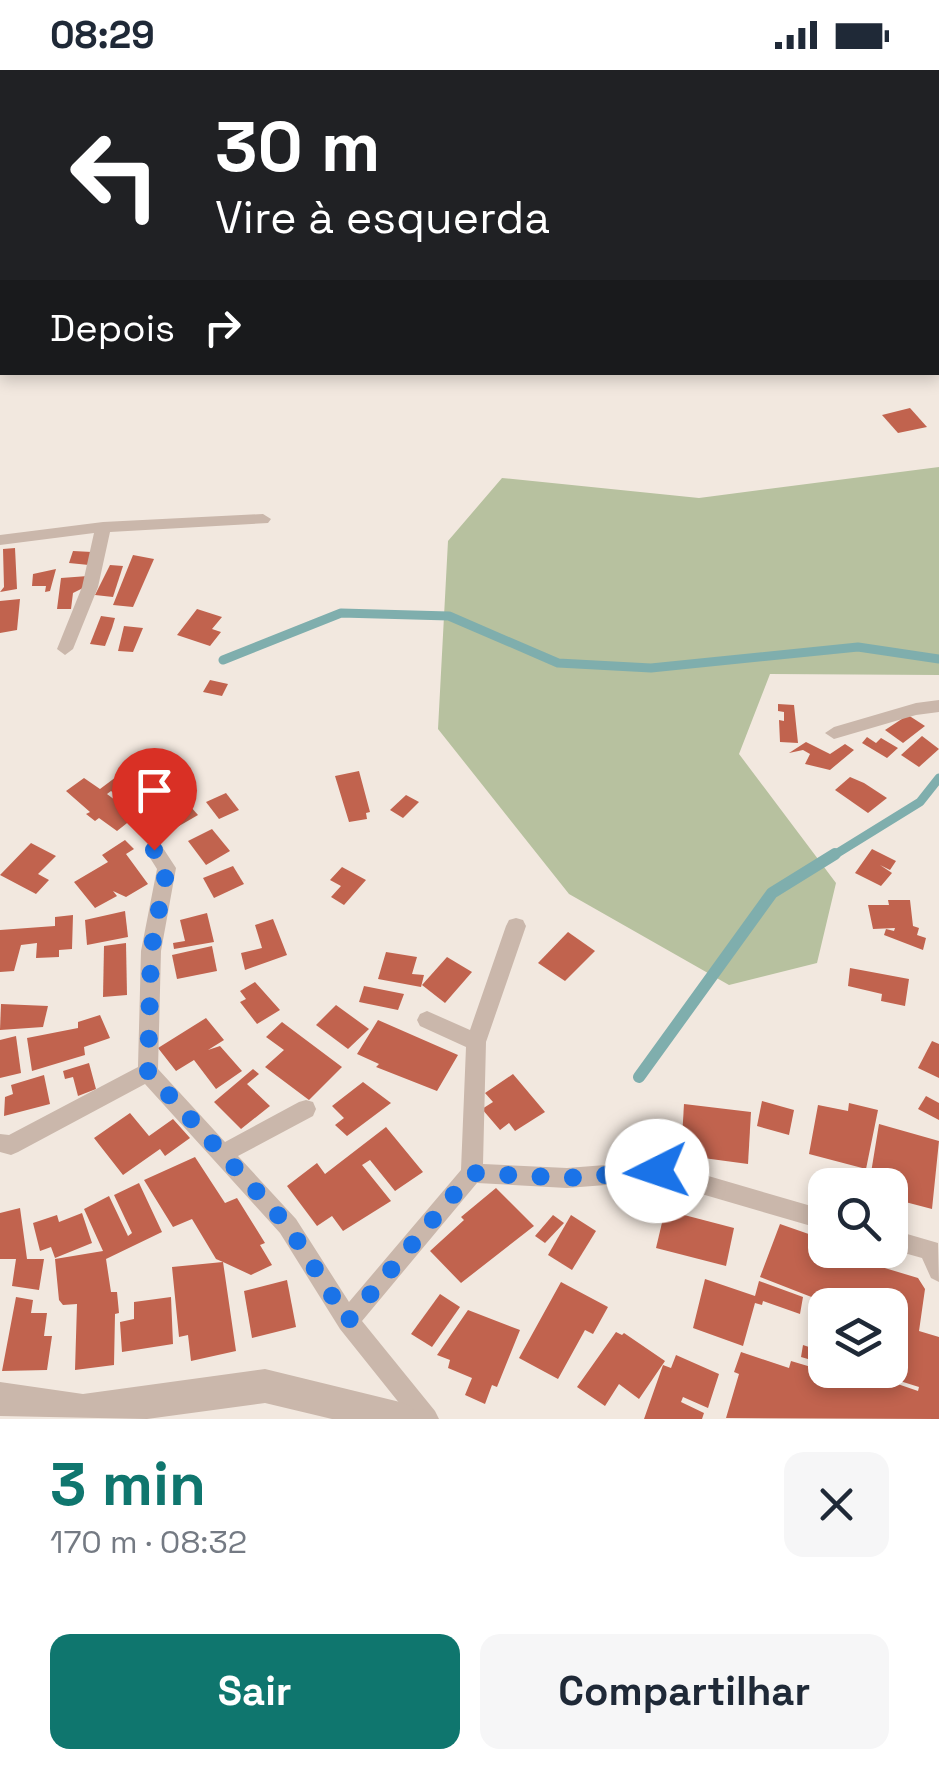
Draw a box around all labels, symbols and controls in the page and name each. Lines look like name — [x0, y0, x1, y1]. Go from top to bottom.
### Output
text: 08:29 — [50, 11, 155, 59]
text: 30 m — [215, 102, 380, 191]
icon: left — [50, 110, 180, 240]
text: Vire à esquerda — [215, 189, 550, 246]
icon: right — [195, 300, 250, 355]
text: Depois — [50, 304, 175, 352]
pin — [112, 748, 197, 851]
icon: arrive — [127, 763, 182, 818]
position arrow — [605, 1119, 709, 1223]
map controls — [808, 1168, 908, 1388]
button: search — [808, 1168, 908, 1268]
button: layers — [808, 1288, 908, 1388]
text: 3 min — [50, 1446, 206, 1523]
button: close — [784, 1452, 889, 1557]
text: 170 m · 08:32 — [50, 1522, 247, 1562]
button: Sair — [50, 1634, 460, 1749]
button: Compartilhar — [480, 1634, 889, 1749]

